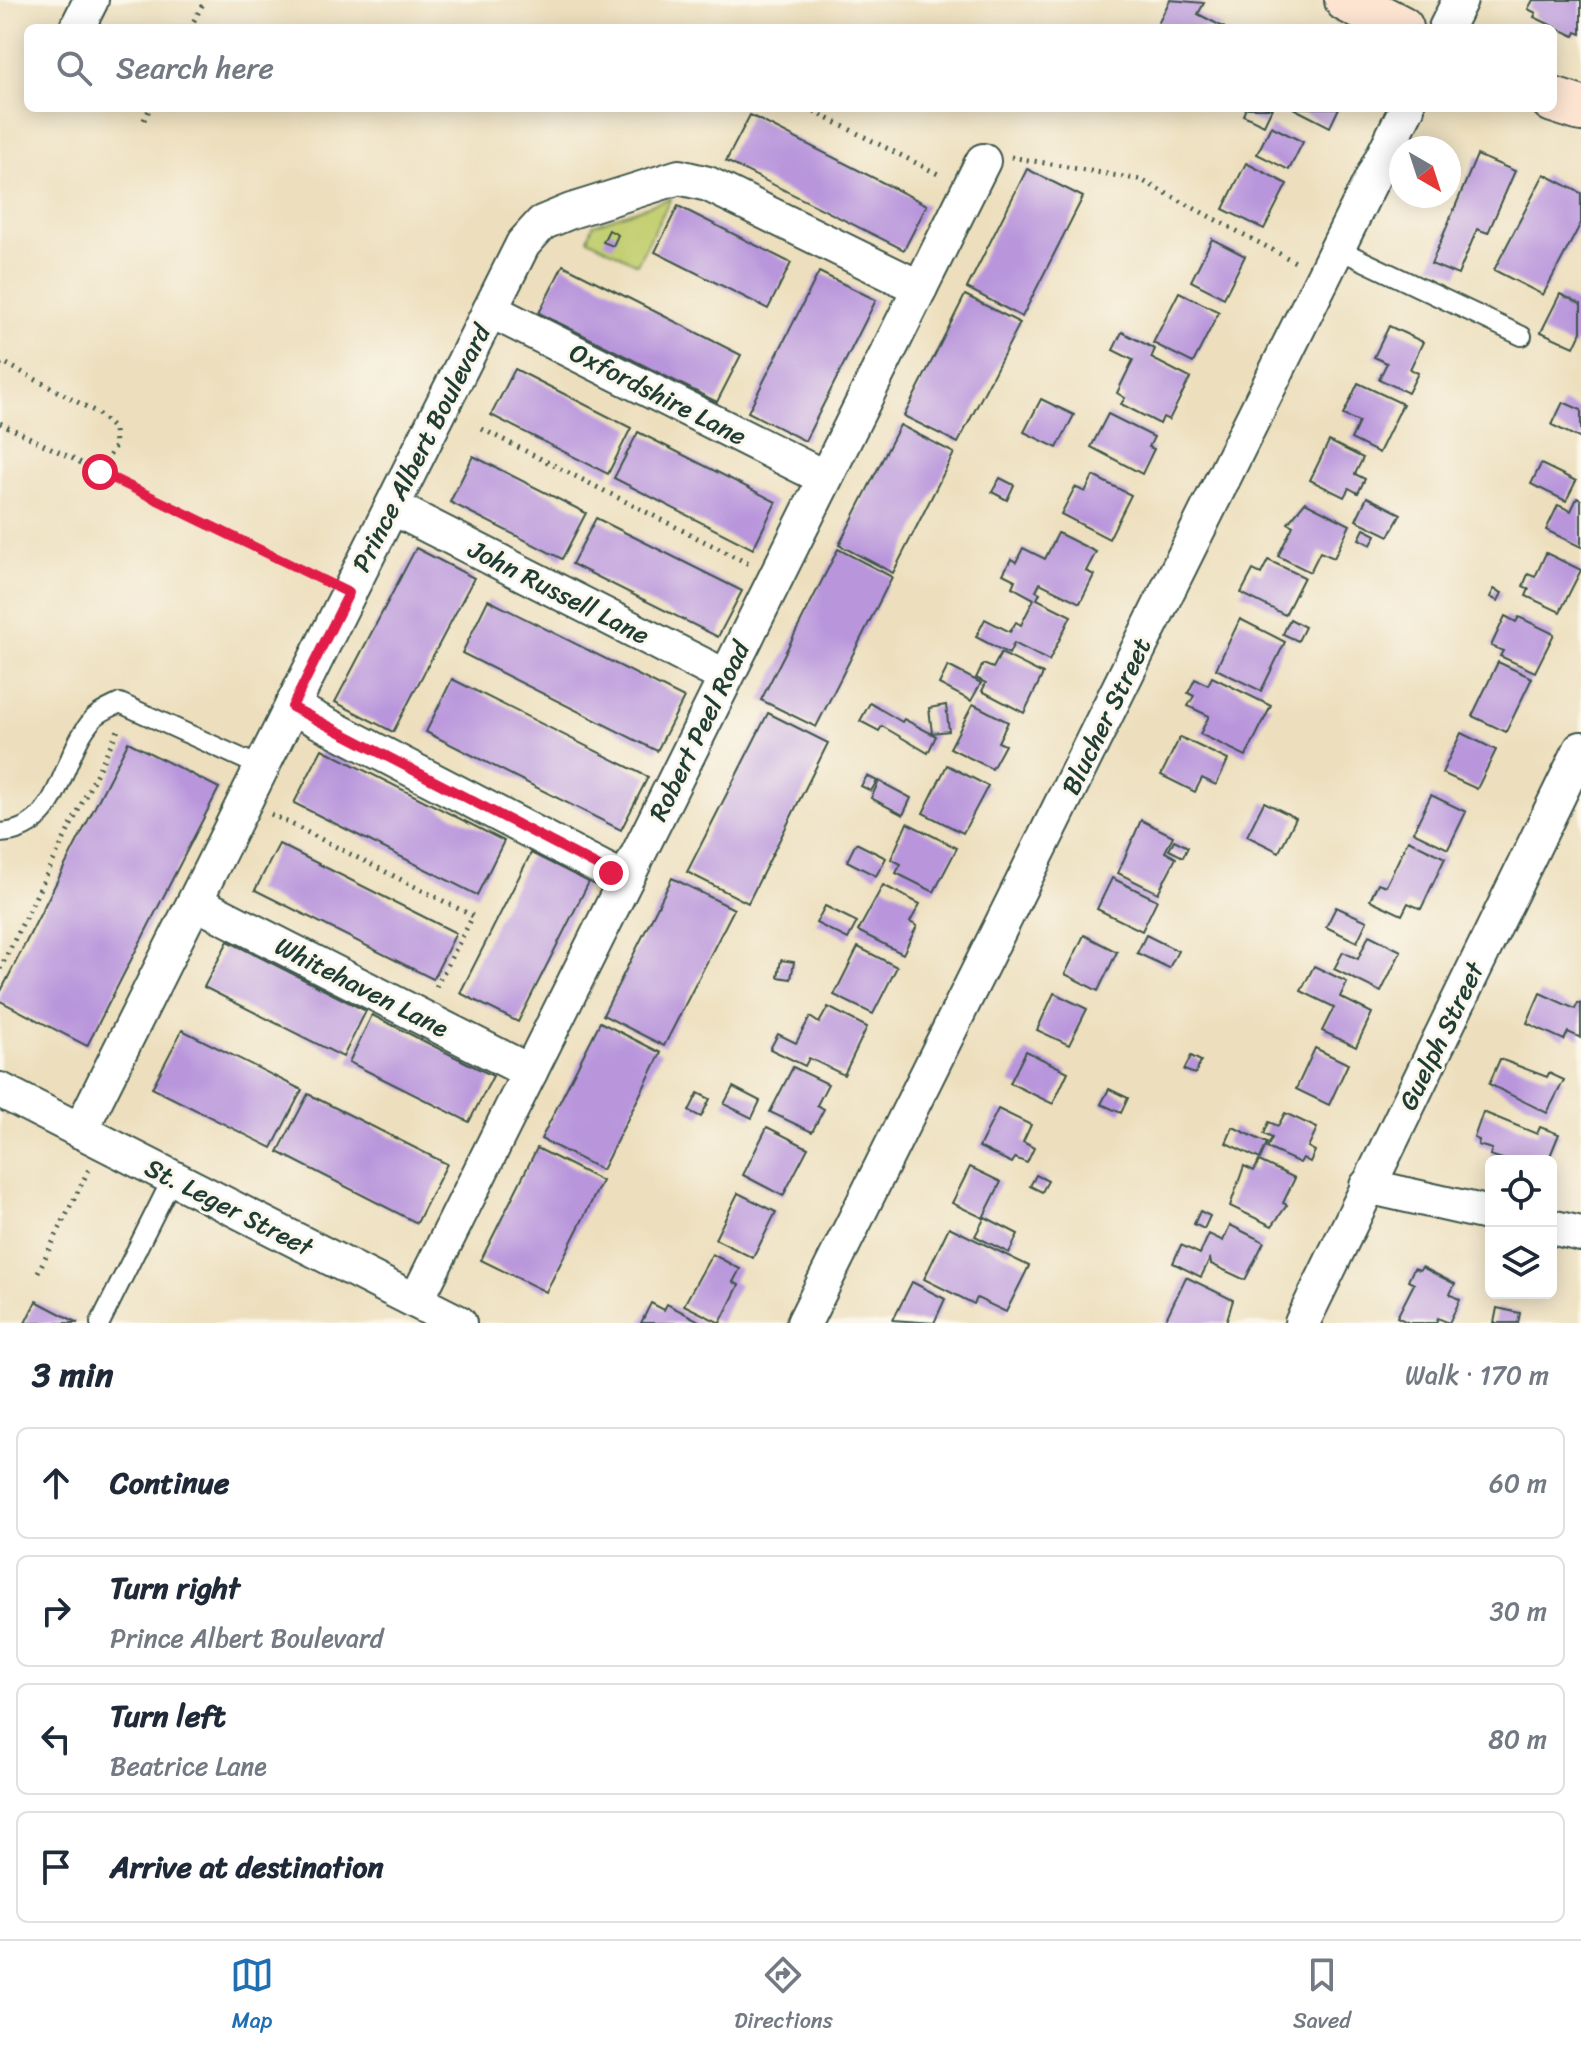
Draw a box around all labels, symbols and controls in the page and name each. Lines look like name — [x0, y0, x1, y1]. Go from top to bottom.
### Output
search box — [24, 24, 1557, 112]
text: Search here — [116, 41, 274, 95]
icon: search — [52, 46, 96, 90]
north arrow — [1389, 136, 1461, 208]
street label: Prince Albert Boulevard — [338, 314, 505, 580]
street label: Oxfordshire Lane — [561, 329, 755, 459]
route start — [82, 454, 118, 490]
street label: John Russell Lane — [459, 526, 658, 658]
street label: Blucher Street — [1048, 629, 1164, 803]
street label: Robert Peel Road — [635, 631, 764, 829]
route end — [593, 855, 629, 891]
street label: Whitehaven Lane — [267, 923, 458, 1051]
street label: Guelph Street — [1385, 952, 1498, 1118]
street label: St. Leger Street — [137, 1145, 323, 1270]
map controls — [1485, 1155, 1557, 1299]
button: locate — [1485, 1155, 1557, 1227]
button: layers — [1485, 1227, 1557, 1299]
text: 3 min — [32, 1345, 113, 1405]
text: Walk · 170 m — [1405, 1352, 1549, 1398]
text: Continue — [110, 1456, 229, 1510]
text: 60 m — [1489, 1460, 1547, 1506]
icon: ahead — [34, 1461, 78, 1505]
text: Turn right — [110, 1561, 240, 1615]
text: 30 m — [1490, 1588, 1547, 1634]
icon: right — [34, 1589, 78, 1633]
text: Prince Albert Boulevard — [110, 1615, 383, 1661]
text: Turn left — [110, 1689, 226, 1743]
text: 80 m — [1488, 1716, 1547, 1762]
icon: left — [34, 1717, 78, 1761]
text: Beatrice Lane — [110, 1743, 267, 1789]
text: Arrive at destination — [110, 1840, 384, 1894]
icon: arrive — [34, 1845, 78, 1889]
tab: Map — [230, 1953, 274, 2040]
tab: Directions — [734, 1953, 833, 2040]
tab: Saved — [1293, 1953, 1351, 2040]

